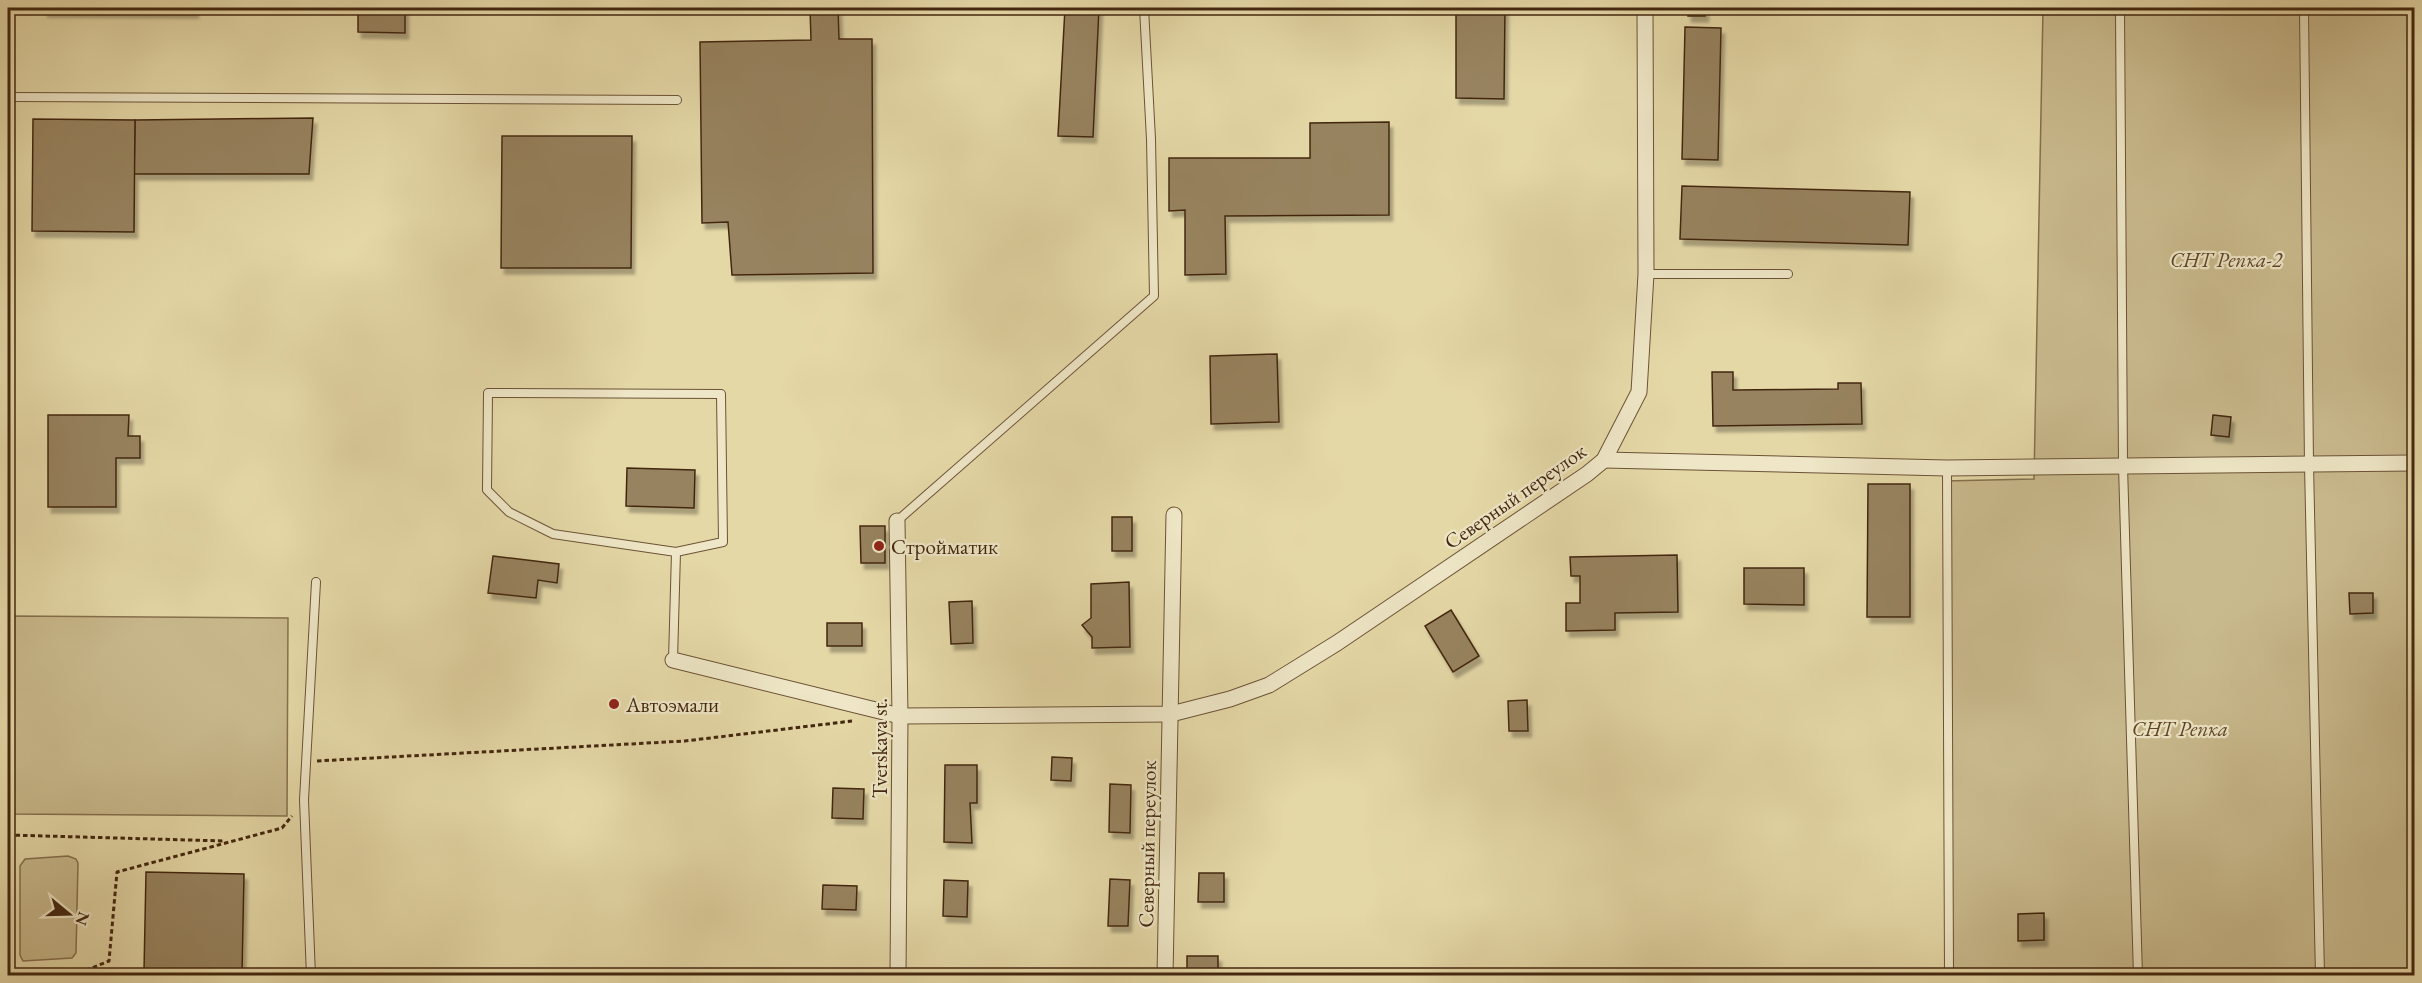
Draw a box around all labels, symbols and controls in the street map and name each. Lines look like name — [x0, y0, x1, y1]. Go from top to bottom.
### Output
park label: СНТ Репка-2 — [2170, 246, 2283, 273]
street label: Северный переулок — [1439, 437, 1591, 555]
place label: Стройматик — [891, 533, 998, 560]
marker: Стройматик — [872, 539, 886, 553]
place label: Автоэмали — [625, 691, 719, 718]
marker: Автоэмали — [607, 697, 621, 711]
street label: Tverskaya st. — [866, 698, 893, 798]
park label: СНТ Репка — [2132, 715, 2228, 742]
street label: Северный переулок — [1132, 760, 1162, 928]
north arrow — [39, 884, 99, 944]
text: N — [71, 909, 95, 928]

